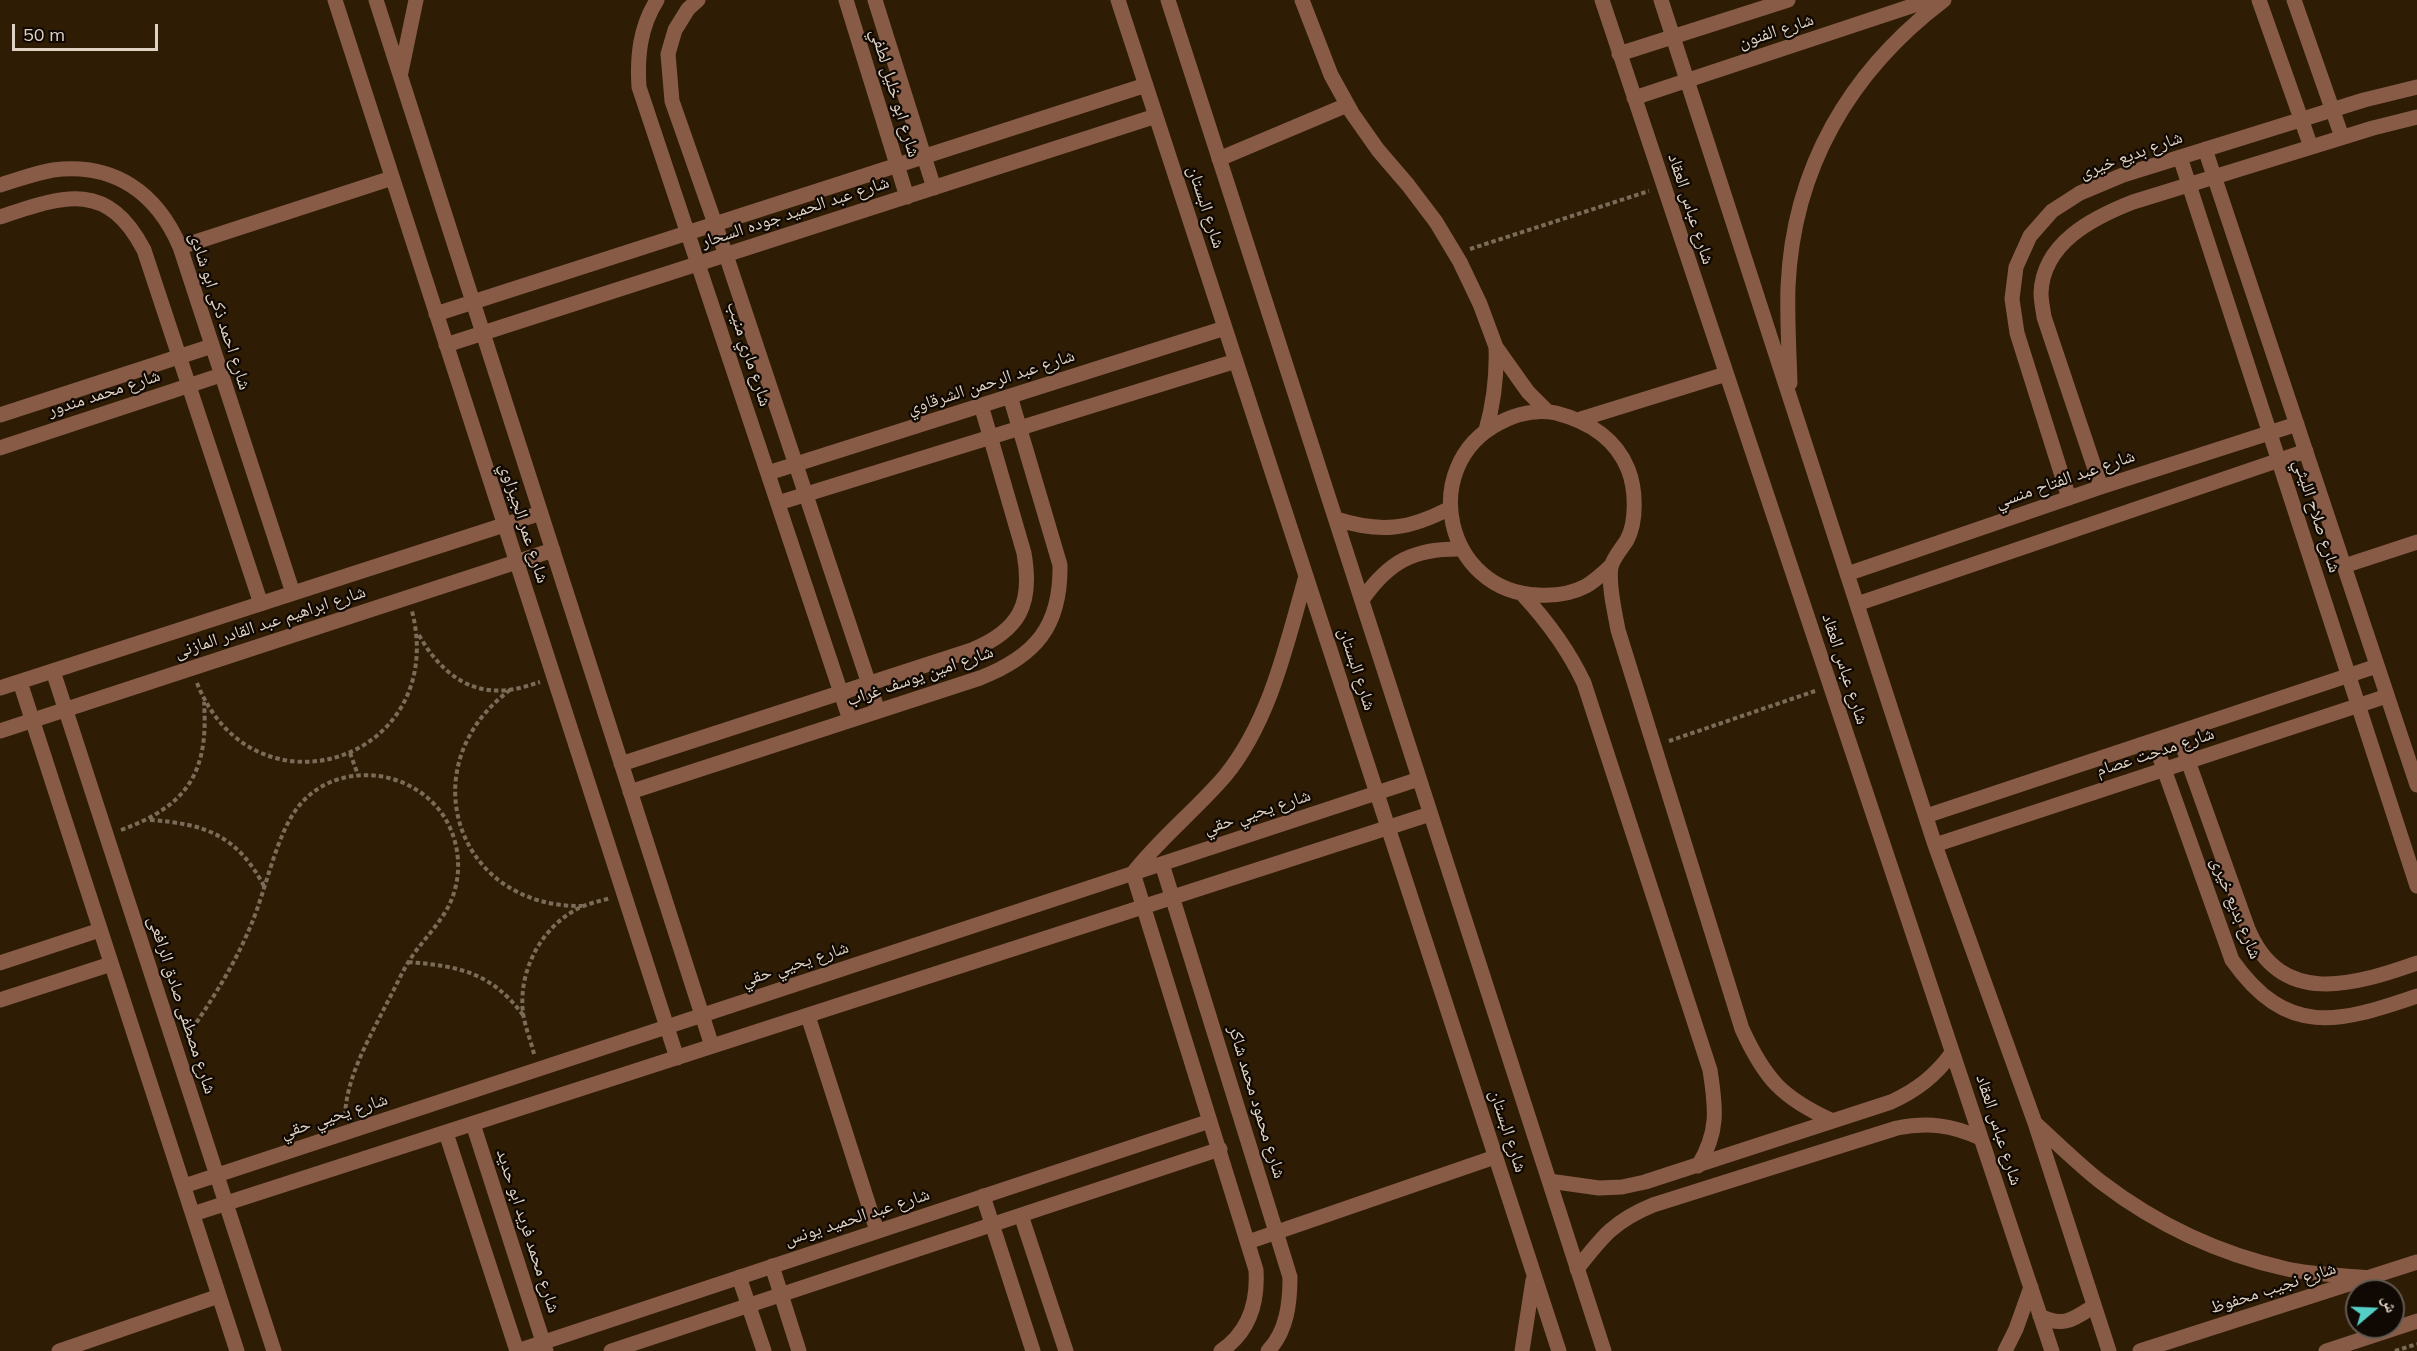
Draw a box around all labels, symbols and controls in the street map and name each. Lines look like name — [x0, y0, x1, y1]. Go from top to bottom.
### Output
street label: شارع الفنون — [1735, 9, 1817, 53]
scale bar — [15, 12, 160, 50]
text: 50 m — [23, 23, 65, 46]
street label: شارع ابو خليل لطفي — [865, 26, 925, 160]
street label: شارع بديع خيرى — [2076, 126, 2186, 184]
street label: شارع عباس العقاد — [1663, 151, 1719, 267]
street label: شارع البستان — [1182, 163, 1230, 251]
street label: شارع عبد الحميد جوده السحار — [698, 171, 892, 253]
street label: شارع احمد ذكى ابو شادى — [184, 229, 256, 393]
street label: شارع ماري منيب — [722, 299, 776, 409]
street label: شارع عبد الرحمن الشرقاوي — [904, 345, 1078, 419]
street label: شارع محمد مندور — [45, 365, 163, 421]
street label: شارع عبد الفتاح منسي — [1992, 445, 2138, 513]
street label: شارع صلاح الليثي — [2288, 457, 2346, 575]
street label: شارع عمر الجيزاوي — [494, 460, 554, 586]
street label: شارع ابراهيم عبد القادر المازنى — [171, 581, 369, 663]
street label: شارع عباس العقاد — [1817, 611, 1873, 727]
street label: شارع البستان — [1333, 625, 1381, 713]
street label: شارع امين يوسف غراب — [844, 641, 996, 711]
street label: شارع مدحت عصام — [2093, 723, 2217, 781]
street label: شارع يحيي حقي — [1201, 785, 1313, 839]
street label: شارع بديع خيرى — [2206, 854, 2266, 962]
street label: شارع مصطفى صادق الرافعى — [143, 913, 221, 1097]
street label: شارع يحيي حقي — [739, 937, 851, 991]
street label: شارع محمود محمد شاكر — [1223, 1023, 1291, 1181]
street label: شارع عباس العقاد — [1971, 1072, 2027, 1188]
street label: شارع البستان — [1484, 1087, 1532, 1175]
street label: شارع يحيي حقي — [278, 1089, 390, 1143]
street label: شارع محمد فريد ابو حديد — [491, 1146, 565, 1316]
street label: شارع عبد الحميد يونس — [782, 1183, 932, 1251]
street label: شارع نجيب محفوظ — [2207, 1257, 2339, 1319]
north arrow — [2345, 1279, 2405, 1339]
text: ش — [2378, 1292, 2402, 1315]

